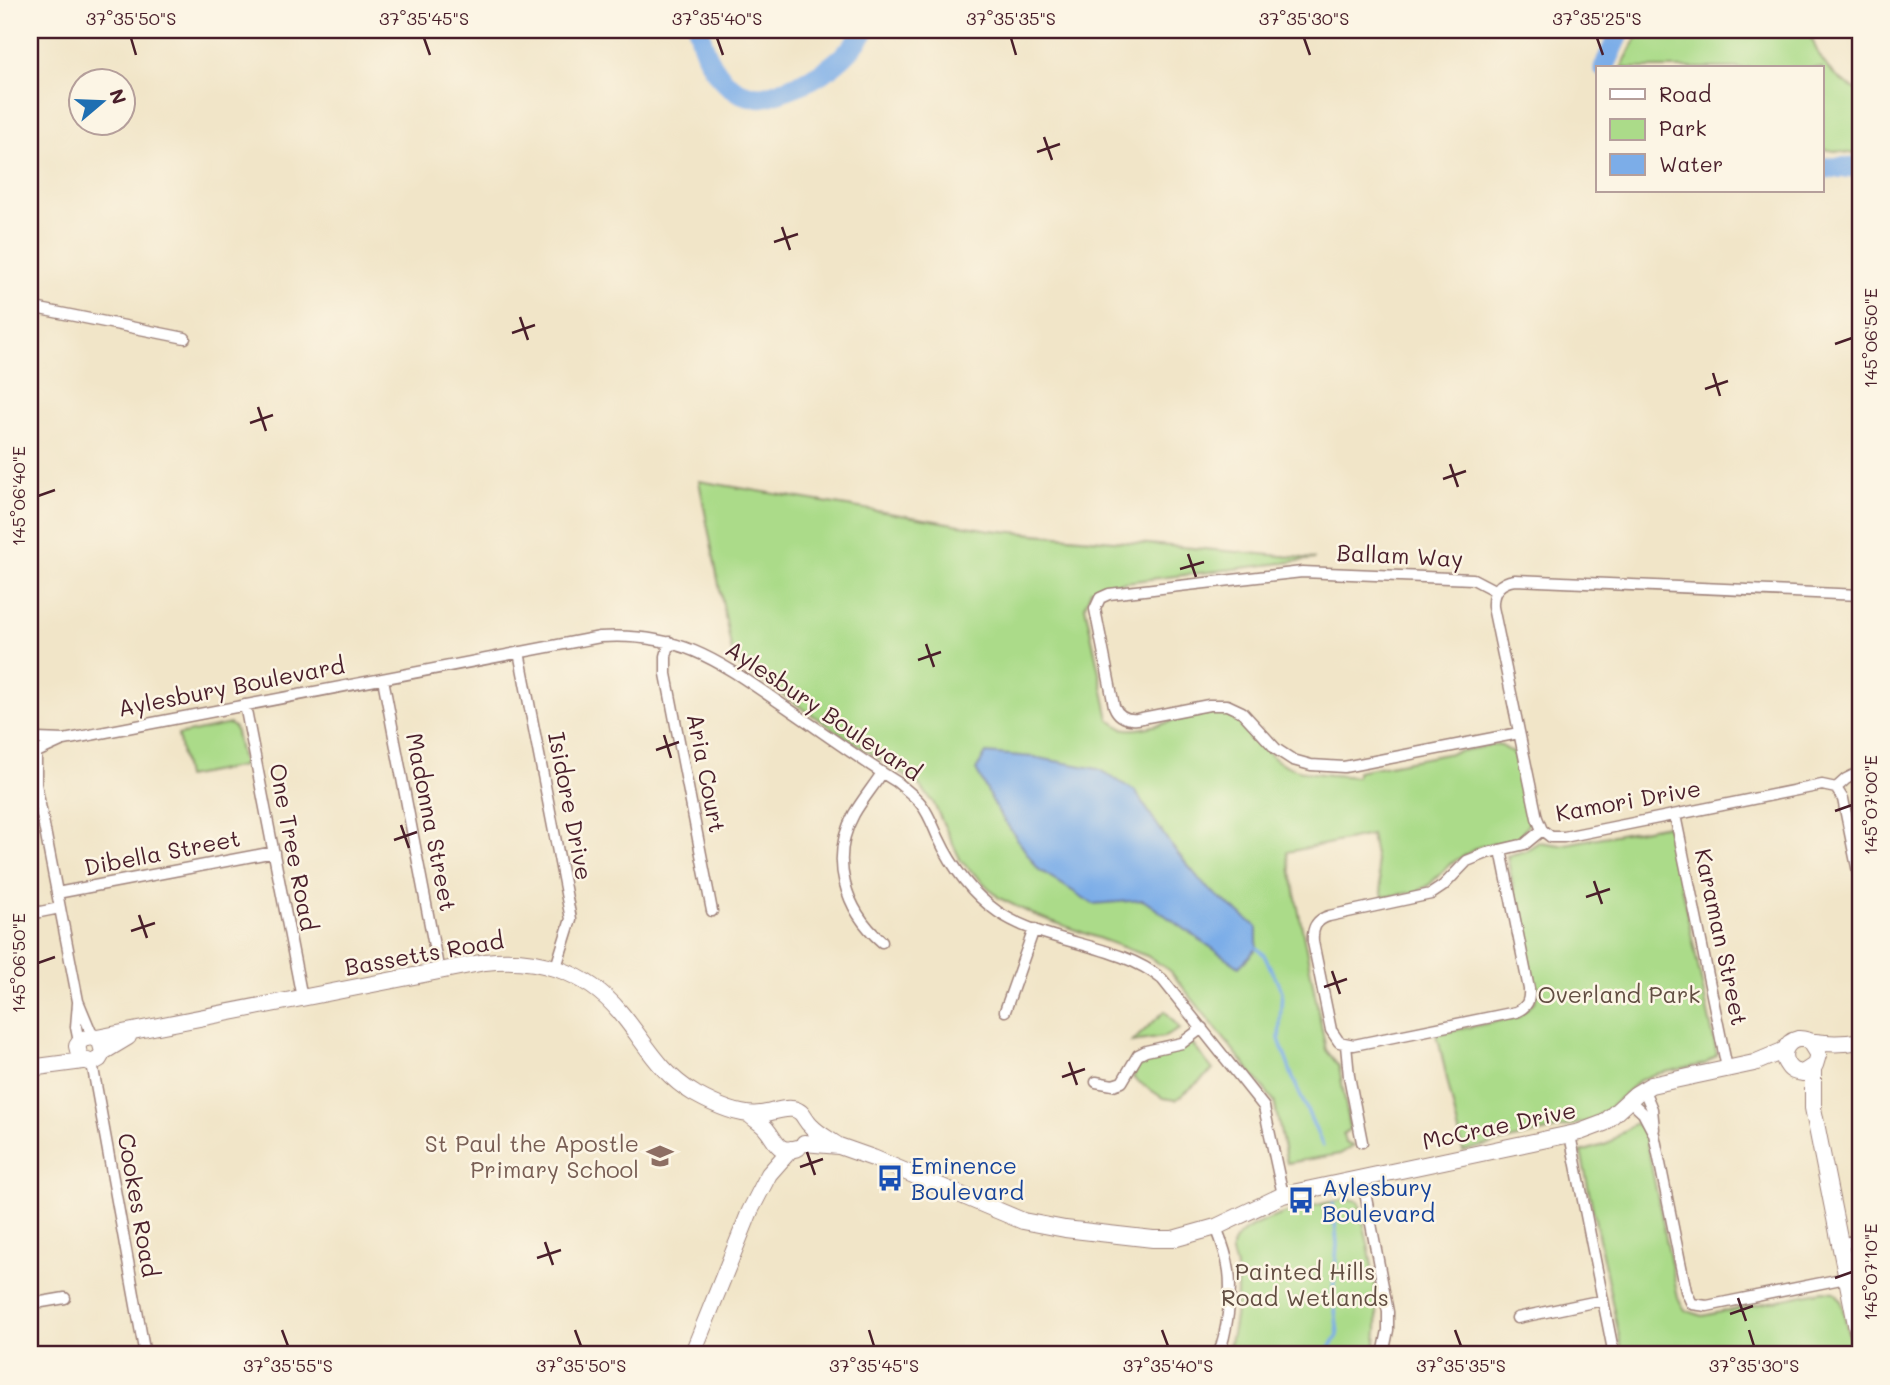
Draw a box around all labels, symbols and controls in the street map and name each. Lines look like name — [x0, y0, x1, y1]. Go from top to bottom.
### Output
text: 37°35'50"S — [86, 6, 176, 30]
text: 37°35'45"S — [379, 6, 469, 30]
text: 37°35'40"S — [672, 6, 762, 30]
text: 37°35'35"S — [966, 6, 1056, 30]
text: 37°35'30"S — [1259, 6, 1349, 30]
text: 37°35'25"S — [1552, 6, 1642, 30]
north arrow — [66, 66, 136, 136]
legend — [1596, 66, 1824, 192]
text: Road — [1659, 80, 1711, 107]
text: N — [104, 85, 133, 107]
text: Park — [1659, 114, 1707, 141]
text: Water — [1659, 150, 1723, 177]
text: 145°06'50"E — [1858, 288, 1882, 388]
text: 145°06'40"E — [6, 446, 30, 546]
street label: Ballam Way — [1336, 537, 1464, 573]
street label: Aylesbury Boulevard — [720, 633, 928, 787]
street label: Aylesbury Boulevard — [115, 649, 347, 723]
street label: Aria Court — [681, 711, 733, 835]
street label: Isidore Drive — [542, 729, 600, 883]
street label: Madonna Street — [400, 730, 464, 914]
text: 145°07'00"E — [1858, 755, 1882, 855]
street label: One Tree Road — [263, 761, 325, 933]
street label: Kamori Drive — [1553, 772, 1703, 828]
street label: Dibella Street — [82, 822, 242, 882]
street label: Karaman Street — [1689, 846, 1755, 1028]
text: 145°06'50"E — [6, 913, 30, 1013]
street label: Bassetts Road — [342, 924, 506, 982]
park label: Overland Park — [1537, 979, 1701, 1009]
street label: McCrae Drive — [1419, 1094, 1579, 1156]
place label: St Paul the Apostle Primary School — [425, 1128, 639, 1184]
street label: Cookes Road — [112, 1131, 166, 1279]
school or university icon: St Paul the Apostle Primary School — [645, 1141, 675, 1171]
place label: Eminence Boulevard — [911, 1150, 1024, 1206]
bus stop icon: Eminence Boulevard — [875, 1163, 905, 1193]
place label: Aylesbury Boulevard — [1322, 1172, 1435, 1228]
bus stop icon: Aylesbury Boulevard — [1286, 1185, 1316, 1215]
text: 145°07'10"E — [1858, 1224, 1882, 1320]
park label: Painted Hills Road Wetlands — [1221, 1256, 1389, 1312]
text: 37°35'55"S — [243, 1353, 333, 1377]
text: 37°35'50"S — [536, 1353, 626, 1377]
text: 37°35'45"S — [829, 1353, 919, 1377]
text: 37°35'40"S — [1123, 1353, 1213, 1377]
text: 37°35'35"S — [1416, 1353, 1506, 1377]
text: 37°35'30"S — [1709, 1353, 1799, 1377]

